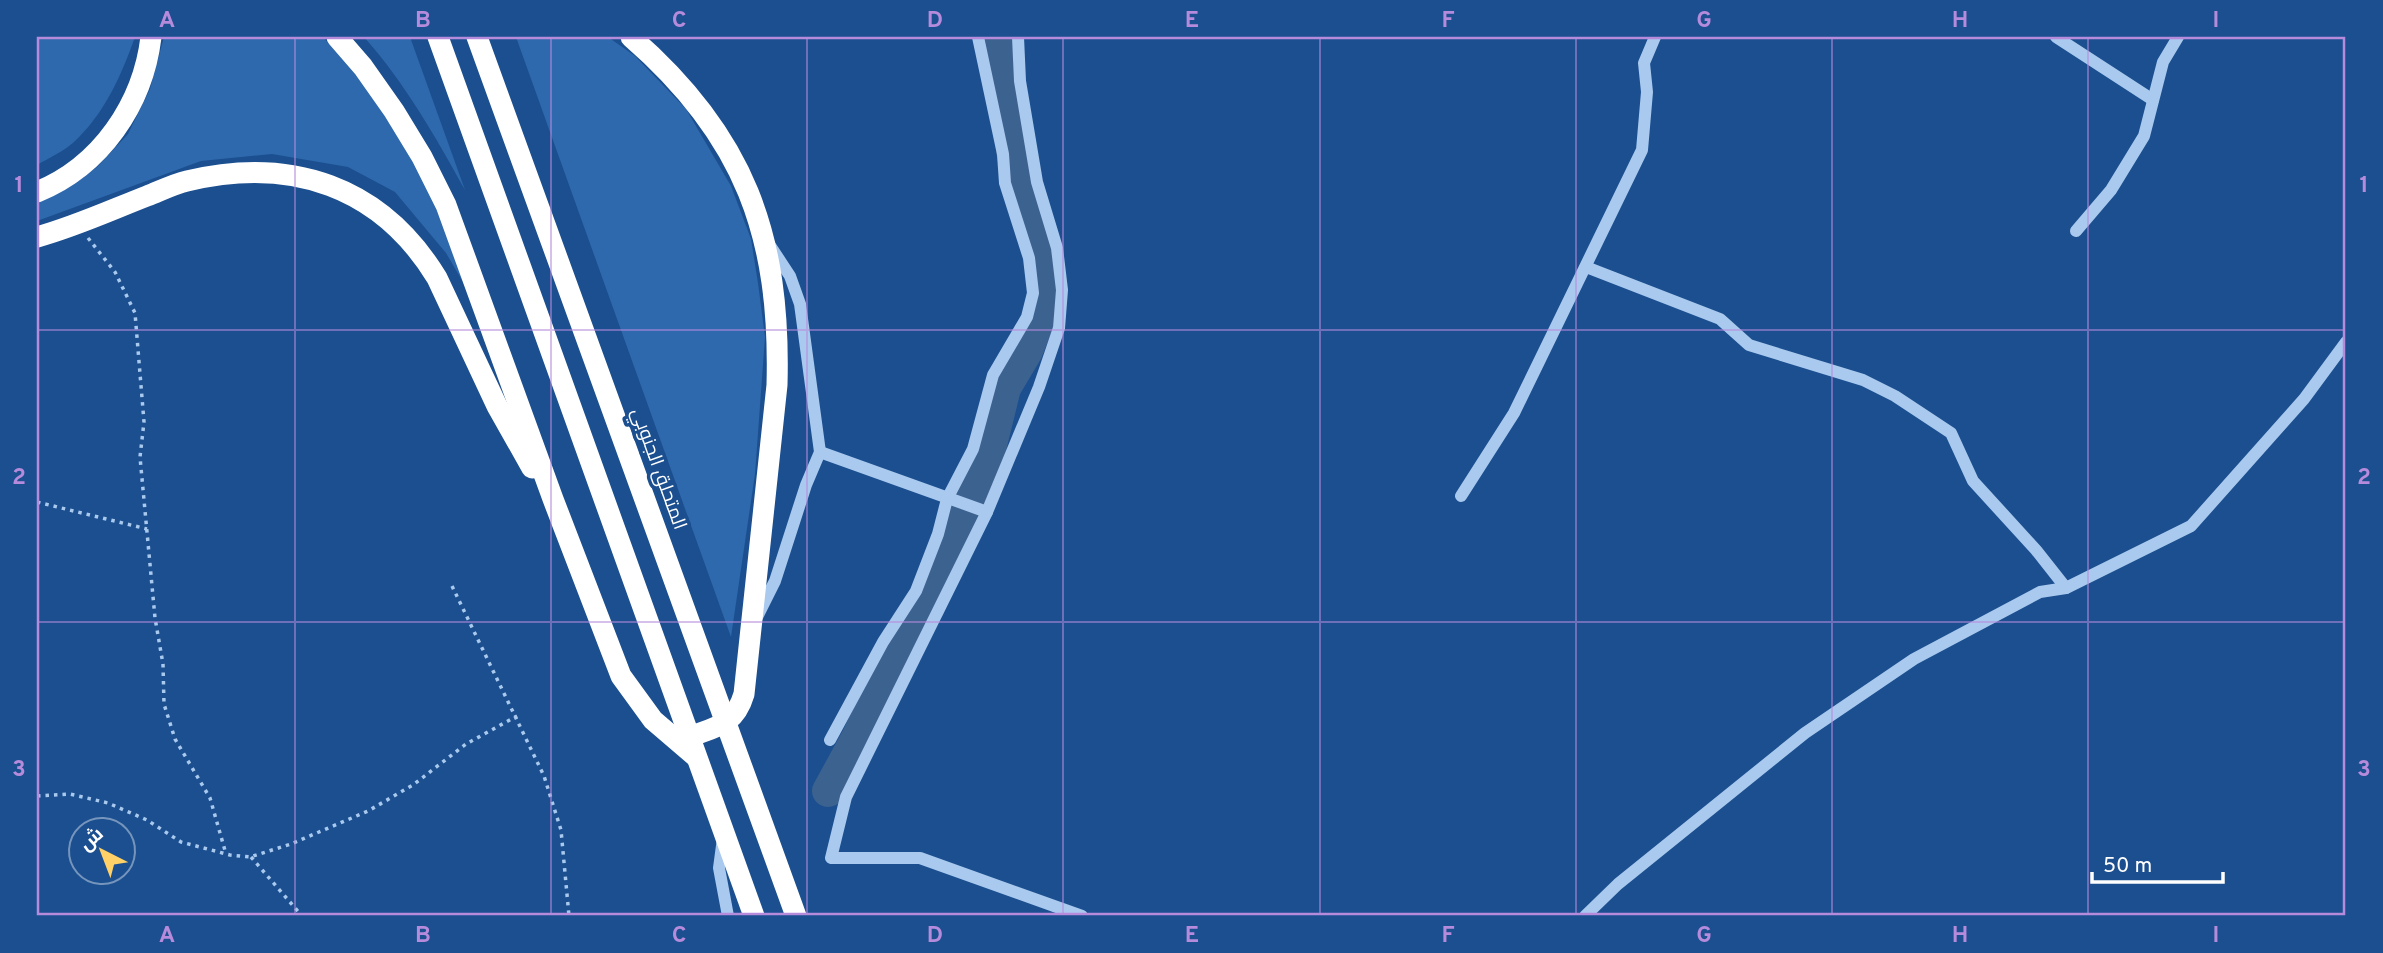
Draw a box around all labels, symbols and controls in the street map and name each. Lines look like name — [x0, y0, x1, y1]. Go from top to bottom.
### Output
text: A — [159, 7, 175, 36]
text: B — [415, 7, 431, 36]
text: C — [672, 7, 686, 36]
text: D — [927, 7, 943, 36]
text: E — [1185, 7, 1199, 36]
text: F — [1441, 7, 1455, 36]
text: G — [1696, 7, 1712, 36]
text: H — [1952, 7, 1968, 36]
text: I — [2213, 7, 2219, 36]
text: 1 — [14, 172, 24, 201]
text: 1 — [2359, 172, 2369, 201]
street label: المتحلق الجنوبي — [624, 405, 691, 533]
text: 2 — [12, 464, 26, 493]
text: 2 — [2357, 464, 2371, 493]
text: 3 — [12, 756, 26, 785]
text: 3 — [2357, 756, 2371, 785]
north arrow — [66, 816, 136, 886]
text: ش — [75, 823, 109, 857]
scale bar — [2092, 841, 2224, 885]
text: 50 m — [2103, 853, 2152, 880]
text: A — [159, 922, 175, 951]
text: B — [415, 922, 431, 951]
text: C — [672, 922, 686, 951]
text: D — [927, 922, 943, 951]
text: E — [1185, 922, 1199, 951]
text: F — [1441, 922, 1455, 951]
text: G — [1696, 922, 1712, 951]
text: H — [1952, 922, 1968, 951]
text: I — [2213, 922, 2219, 951]

